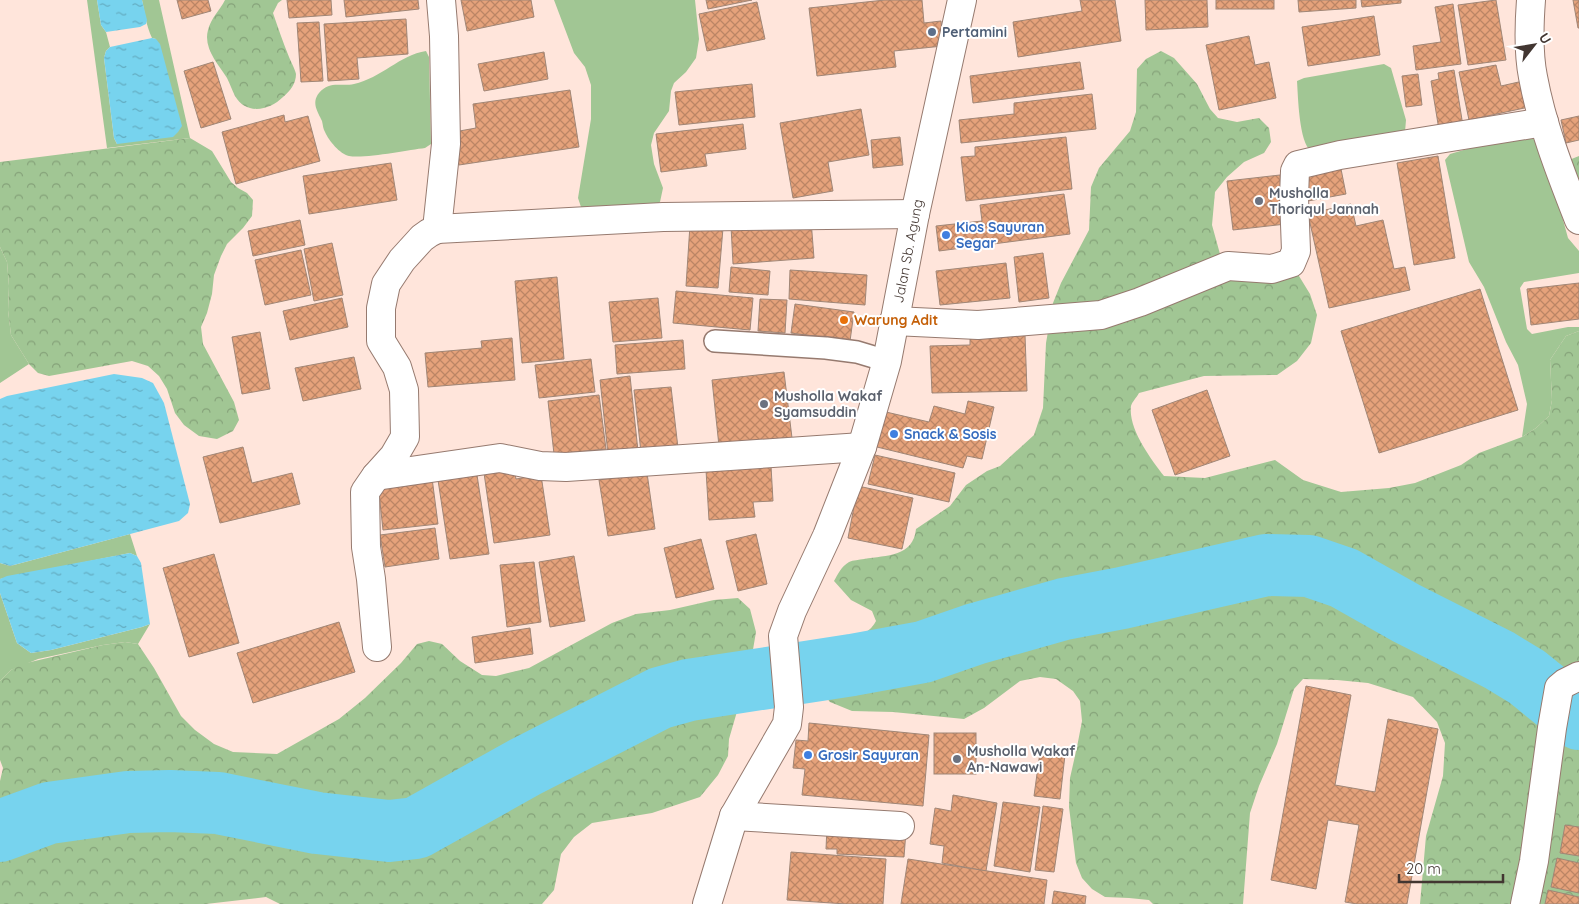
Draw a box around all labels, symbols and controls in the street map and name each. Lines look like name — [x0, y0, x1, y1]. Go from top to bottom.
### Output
north arrow — [1509, 20, 1559, 70]
place label: Pertamini — [942, 23, 1007, 41]
marker: Pertamini — [926, 26, 938, 38]
text: U — [1535, 29, 1555, 47]
place label: Musholla Thoriqul Jannah — [1269, 184, 1379, 218]
marker: Musholla Thoriqul Jannah — [1253, 195, 1265, 207]
street label: Jalan Sb. Agung — [889, 198, 927, 304]
place label: Kios Sayuran Segar — [956, 218, 1045, 252]
marker: Kios Sayuran Segar — [940, 229, 952, 241]
place label: Warung Adit — [854, 311, 938, 329]
marker: Warung Adit — [838, 314, 850, 326]
place label: Musholla Wakaf Syamsuddin — [774, 387, 883, 421]
marker: Musholla Wakaf Syamsuddin — [758, 398, 770, 410]
place label: Snack & Sosis — [904, 425, 997, 443]
marker: Snack & Sosis — [888, 428, 900, 440]
place label: Musholla Wakaf An-Nawawi — [967, 742, 1076, 776]
place label: Grosir Sayuran — [818, 746, 919, 764]
marker: Grosir Sayuran — [802, 749, 814, 761]
marker: Musholla Wakaf An-Nawawi — [951, 753, 963, 765]
scale bar — [1399, 852, 1503, 884]
text: 20 m — [1406, 859, 1441, 878]

